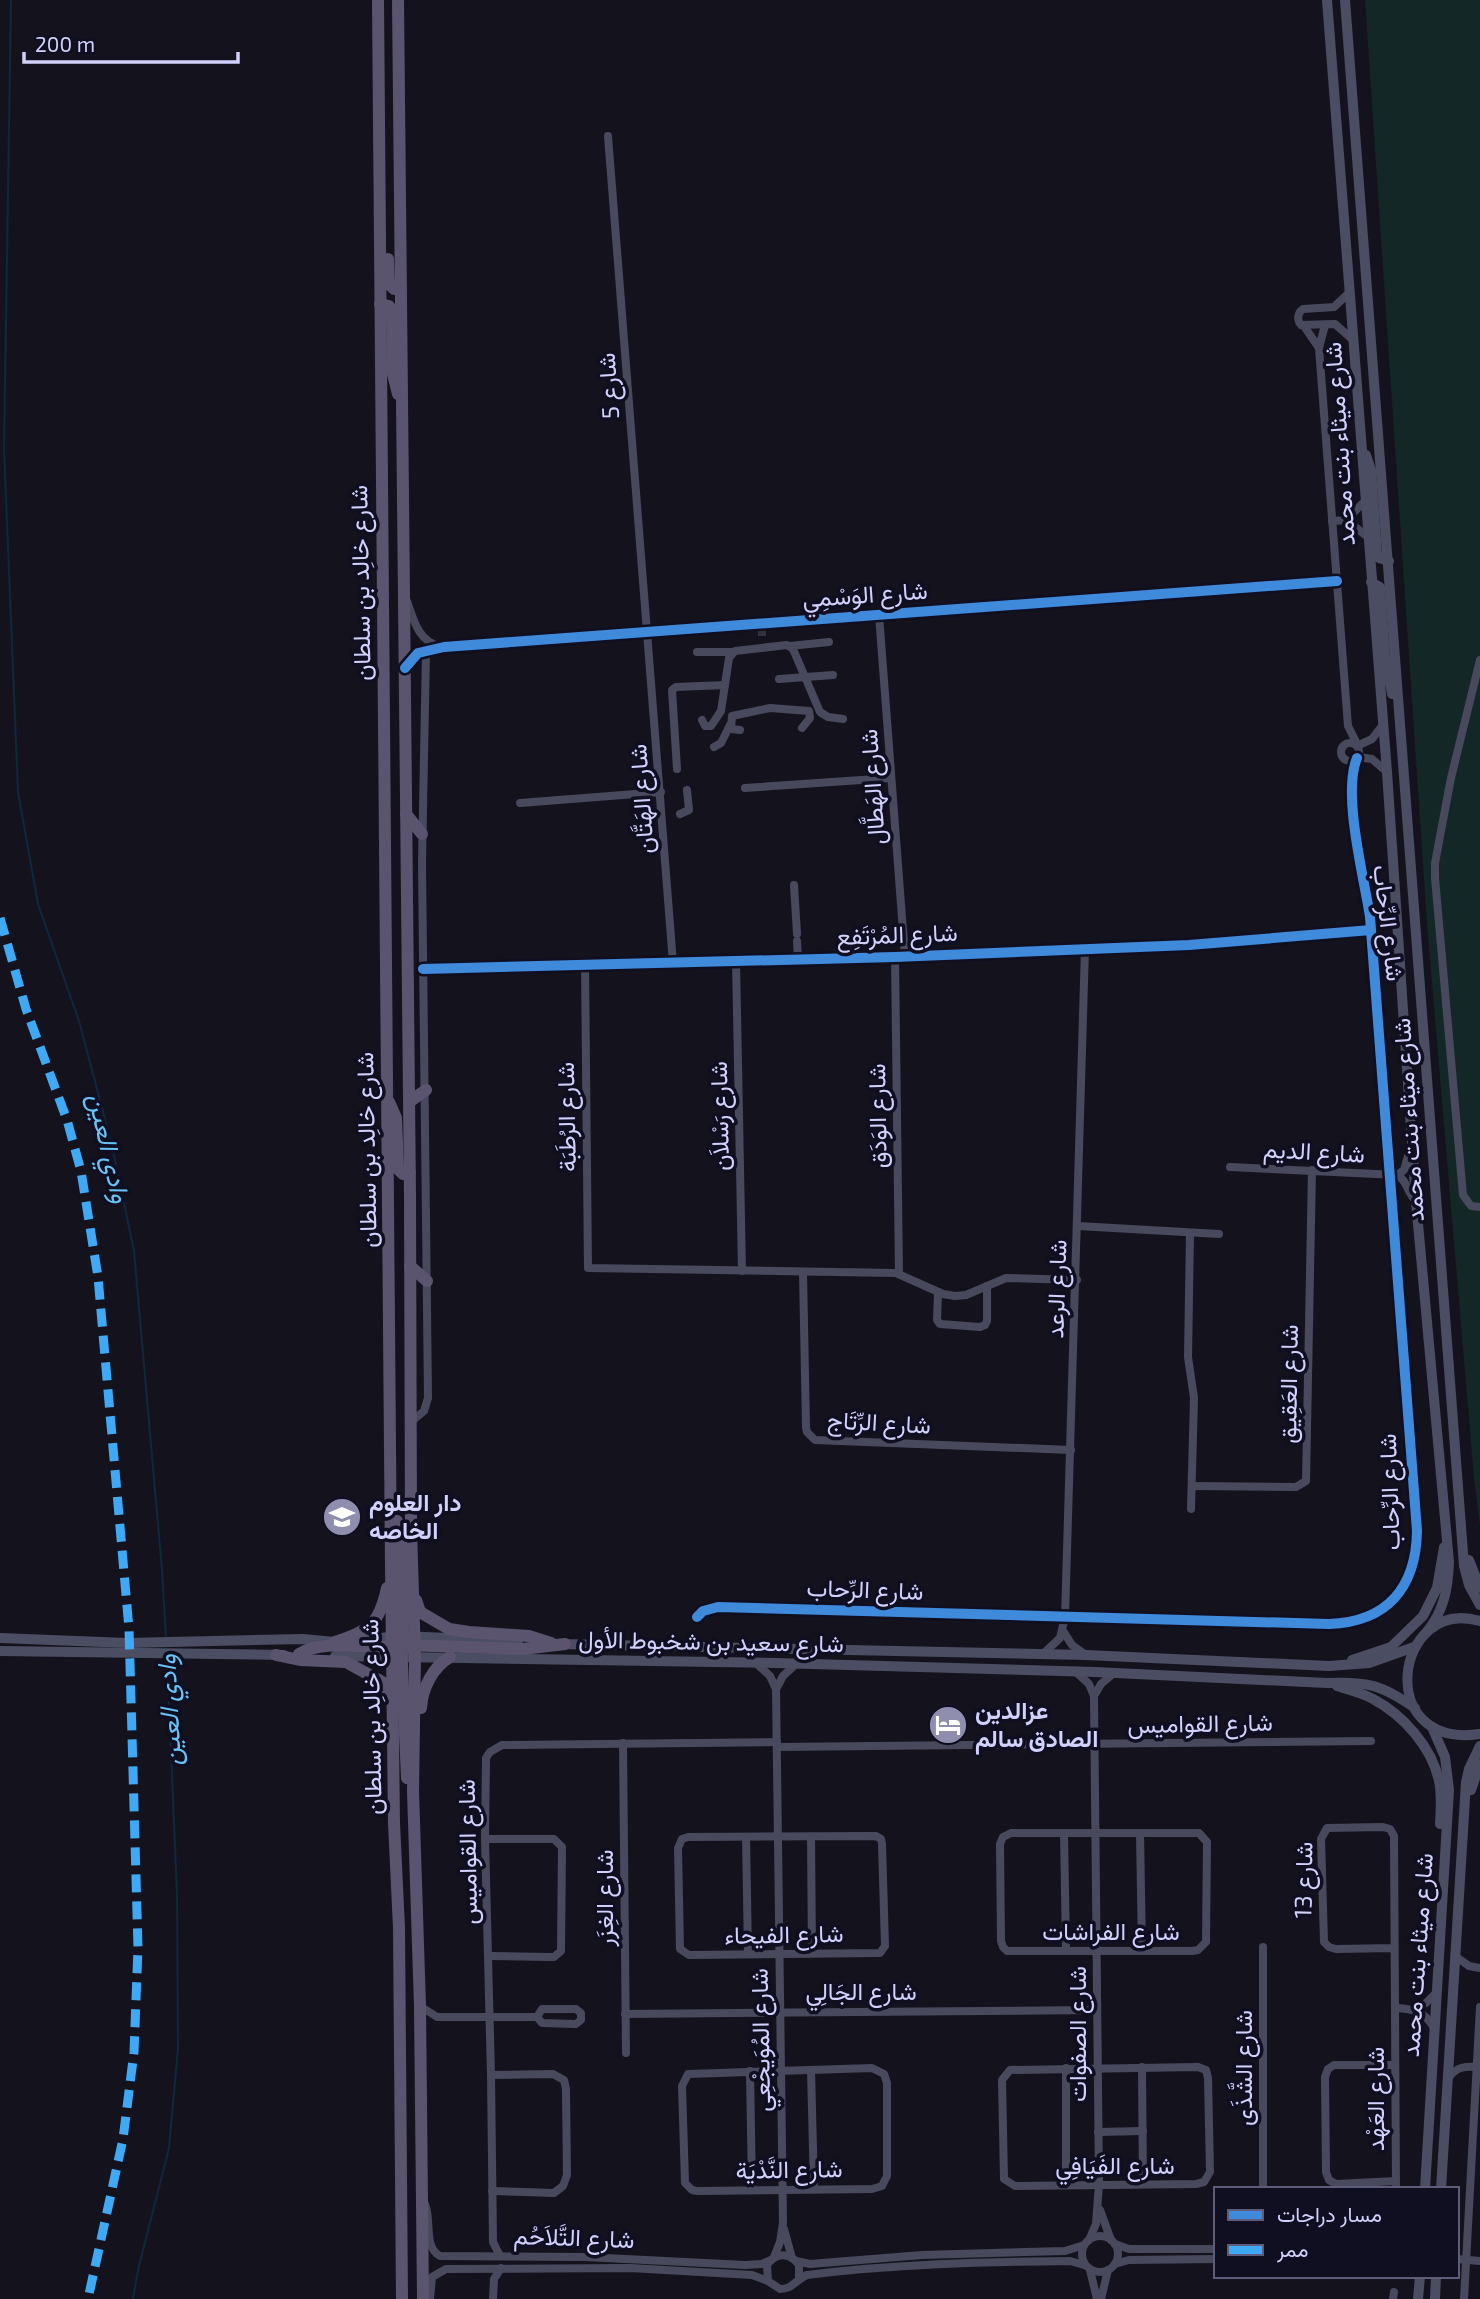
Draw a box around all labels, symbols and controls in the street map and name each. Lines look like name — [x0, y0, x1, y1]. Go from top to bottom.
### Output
scale bar — [24, 21, 238, 65]
text: 200 m — [35, 31, 95, 56]
street label: شارع ميثاء بنت محمد — [1317, 341, 1363, 547]
street label: شارع 5 — [591, 352, 627, 420]
street label: شارع خالِد بن سلطان — [343, 485, 379, 681]
street label: شارع الوَسْمِي — [801, 575, 929, 618]
street label: شارع الهَطَّال — [852, 728, 893, 846]
street label: شارع الهَتَّان — [622, 743, 662, 855]
street label: شارع الرِّحاب — [1365, 863, 1411, 983]
street label: شارع المُرْتَفِع — [836, 917, 958, 954]
street label: شارع ميثاء بنت محمد — [1386, 1017, 1432, 1223]
street label: شارع خالِد بن سلطان — [349, 1052, 385, 1248]
street label: شارع رَسْلاَن — [703, 1061, 737, 1171]
street label: شارع الرُطَبَة — [550, 1062, 584, 1172]
street label: شارع الوَدَق — [861, 1063, 895, 1169]
water label: وادي العين — [76, 1090, 138, 1208]
street label: شارع الديم — [1262, 1133, 1366, 1171]
street label: شارع الرعد — [1039, 1239, 1075, 1339]
street label: شارع العَقِيق — [1272, 1324, 1306, 1444]
street label: شارع الرِّتَاج — [826, 1404, 932, 1442]
street label: شارع الرِّحاب — [1372, 1433, 1408, 1551]
place label: دار العلوم الخاصه — [369, 1487, 461, 1544]
school or university icon: دار العلوم الخاصه — [321, 1496, 363, 1538]
street label: شارع الرِّحاب — [806, 1572, 924, 1608]
street label: شارع خالِد بن سلطان — [354, 1619, 390, 1815]
street label: شارع سعيد بن شخبوط الأول — [578, 1624, 844, 1660]
water label: وادي العين — [149, 1653, 193, 1767]
place label: عزالدين الصادق سالم — [975, 1695, 1098, 1755]
hotel icon: عزالدين الصادق سالم — [927, 1704, 969, 1746]
street label: شارع القواميس — [1127, 1707, 1273, 1741]
street label: شارع القواميس — [451, 1779, 485, 1925]
street label: شارع 13 — [1287, 1841, 1321, 1919]
street label: شارع الغِزَر — [589, 1850, 621, 1947]
street label: شارع ميثاء بنت محمد — [1395, 1852, 1441, 2058]
street label: شارع الفراشات — [1042, 1916, 1180, 1948]
street label: شارع الفيحاء — [724, 1918, 844, 1952]
street label: شارع الصفوات — [1062, 1966, 1094, 2102]
street label: شارع المُوَيجْعِي — [744, 1968, 781, 2112]
street label: شارع الجَالِي — [805, 1976, 917, 2011]
street label: شارع الشَّذَى — [1227, 2010, 1260, 2126]
street label: شارع العَهْد — [1360, 2047, 1392, 2151]
street label: شارع الفَيَافِي — [1055, 2150, 1175, 2185]
street label: شارع النَّدْيَة — [735, 2153, 843, 2187]
legend — [1214, 2187, 1459, 2278]
text: مسار دراجات — [1277, 2201, 1382, 2228]
street label: شارع التَّلاَحُم — [513, 2220, 635, 2256]
text: ممر — [1276, 2236, 1308, 2263]

